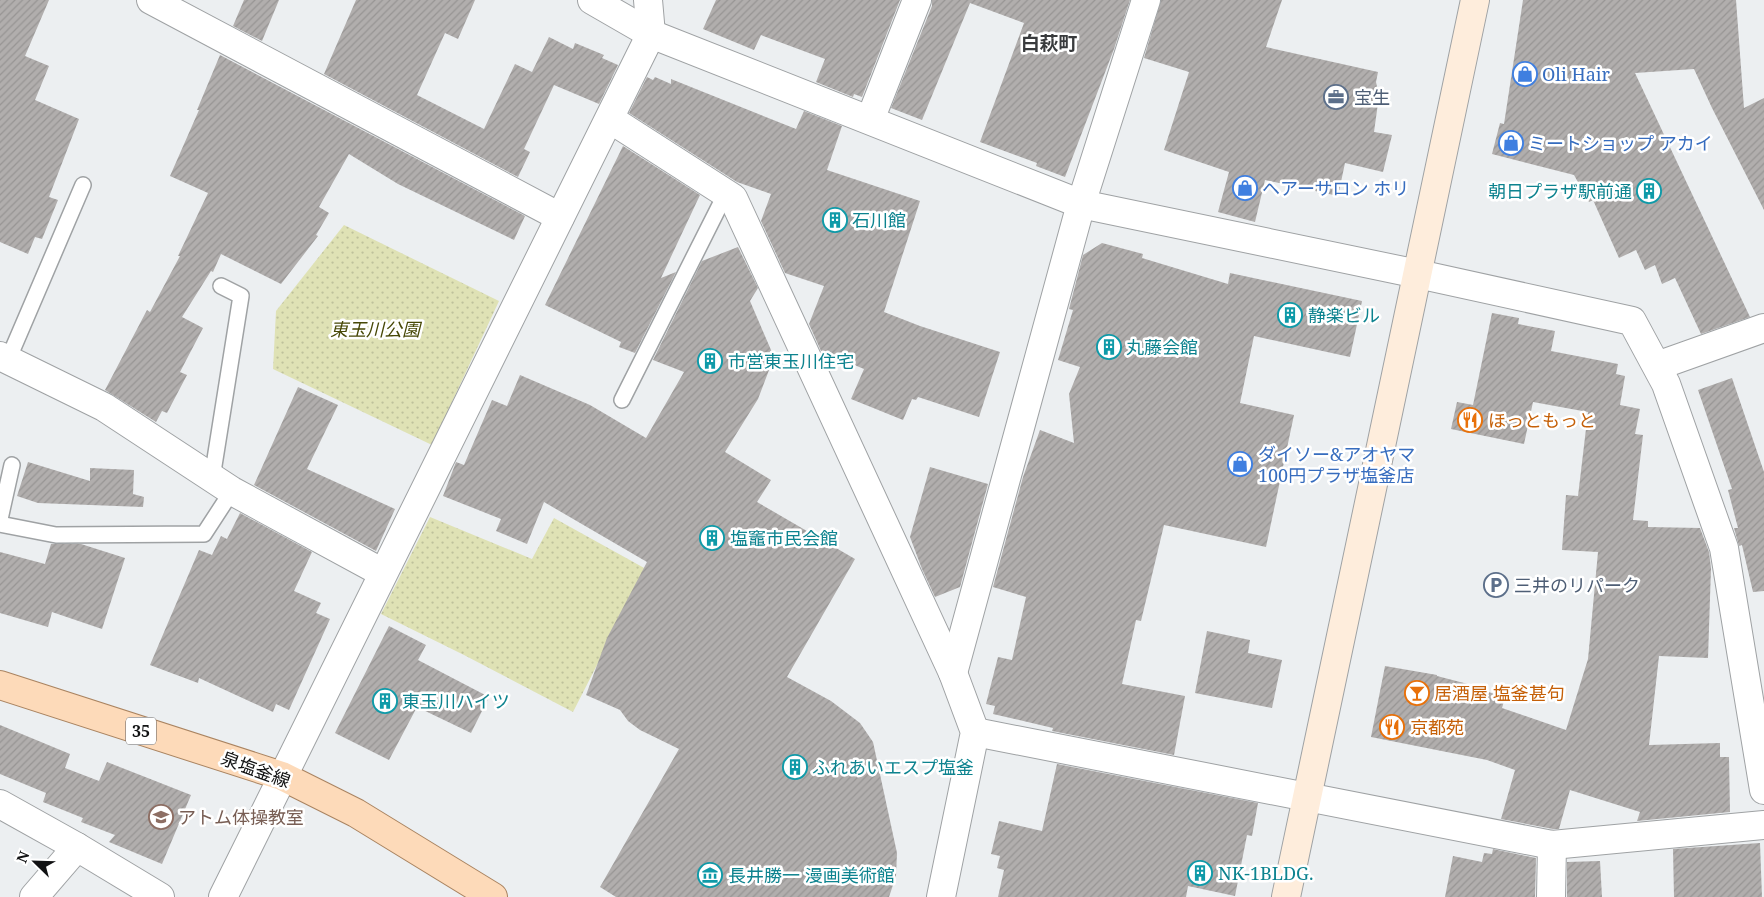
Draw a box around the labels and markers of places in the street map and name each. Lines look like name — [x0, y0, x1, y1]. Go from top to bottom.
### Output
shop icon: Oli Hair — [1512, 61, 1538, 87]
place label: Oli Hair — [1542, 62, 1611, 86]
office icon: 宝生 — [1323, 84, 1349, 110]
place label: 宝生 — [1354, 85, 1390, 109]
shop icon: ミートショップ アカイ — [1498, 130, 1524, 156]
place label: ミートショップ アカイ — [1528, 131, 1713, 155]
shop icon: ヘアーサロン ホリ — [1232, 175, 1258, 201]
place label: ヘアーサロン ホリ — [1262, 176, 1409, 200]
building icon: 朝日プラザ駅前通 — [1636, 178, 1662, 204]
place label: 朝日プラザ駅前通 — [1488, 179, 1632, 203]
building icon: 石川館 — [822, 207, 848, 233]
place label: 石川館 — [852, 208, 906, 232]
building icon: 静楽ビル — [1277, 302, 1303, 328]
place label: 静楽ビル — [1308, 303, 1380, 327]
building icon: 丸藤会館 — [1096, 334, 1122, 360]
place label: 丸藤会館 — [1126, 335, 1198, 359]
building icon: 市営東玉川住宅 — [697, 348, 723, 374]
place label: 市営東玉川住宅 — [728, 349, 854, 373]
restaurant icon: ほっともっと — [1457, 407, 1483, 433]
place label: ほっともっと — [1488, 408, 1596, 432]
place label: ダイソー&アオヤマ 100円プラザ塩釜店 — [1258, 442, 1415, 487]
shop icon: ダイソー&アオヤマ 100円プラザ塩釜店 — [1227, 451, 1253, 477]
building icon: 塩竈市民会館 — [699, 525, 725, 551]
place label: 塩竈市民会館 — [730, 526, 838, 550]
parking icon: 三井のリパーク — [1483, 572, 1509, 598]
place label: 三井のリパーク — [1514, 573, 1640, 597]
bar icon: 居酒屋 塩釜甚句 — [1404, 680, 1430, 706]
place label: 居酒屋 塩釜甚句 — [1434, 681, 1565, 705]
building icon: 東玉川ハイツ — [372, 688, 398, 714]
place label: 東玉川ハイツ — [402, 689, 510, 713]
restaurant icon: 京都苑 — [1379, 714, 1405, 740]
place label: 京都苑 — [1410, 715, 1464, 739]
building icon: ふれあいエスプ塩釜 — [782, 754, 808, 780]
place label: ふれあいエスプ塩釜 — [812, 755, 974, 779]
school or university icon: アトム体操教室 — [148, 804, 174, 830]
place label: アトム体操教室 — [178, 805, 304, 829]
building icon: NK-1BLDG. — [1187, 860, 1213, 886]
place label: NK-1BLDG. — [1218, 861, 1313, 885]
museum icon: 長井勝一 漫画美術館 — [697, 862, 723, 888]
place label: 長井勝一 漫画美術館 — [728, 863, 895, 887]

